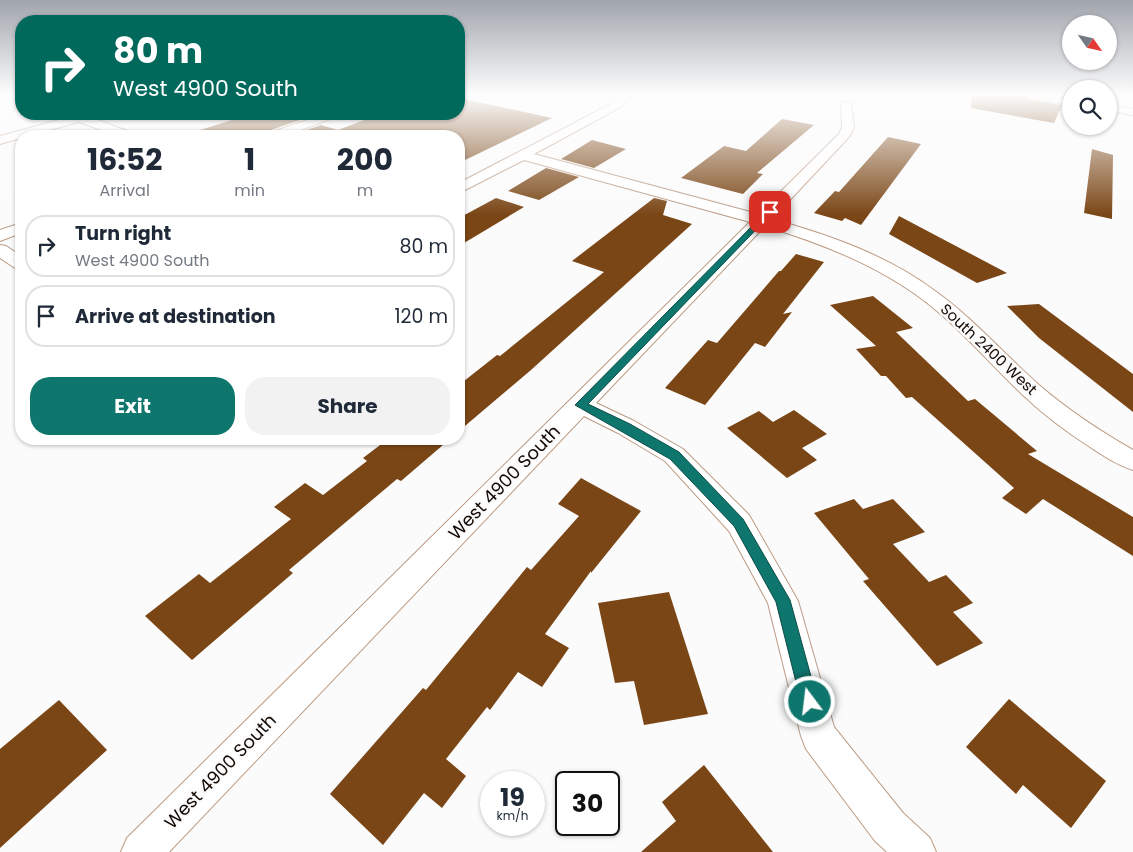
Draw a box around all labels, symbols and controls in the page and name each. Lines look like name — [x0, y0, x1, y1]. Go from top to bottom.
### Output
north arrow — [1062, 15, 1118, 70]
map controls — [1062, 15, 1117, 135]
text: 80 m — [113, 26, 203, 75]
icon: right — [30, 35, 95, 100]
text: West 4900 South — [113, 73, 298, 104]
button: search — [1062, 80, 1117, 135]
text: 16:52 — [87, 138, 162, 181]
text: 1 — [244, 138, 255, 181]
text: 200 — [337, 138, 393, 181]
text: Arrival — [99, 179, 150, 202]
text: min — [234, 179, 265, 202]
text: m — [357, 179, 373, 202]
pin — [749, 191, 791, 233]
icon: arrive — [756, 198, 784, 226]
text: Turn right — [75, 220, 171, 247]
icon: right — [32, 232, 60, 260]
text: 80 m — [399, 233, 448, 260]
text: West 4900 South — [75, 249, 209, 272]
street label: South 2400 West — [936, 299, 1042, 399]
icon: arrive — [32, 302, 60, 330]
text: Arrive at destination — [75, 303, 276, 330]
text: 120 m — [394, 303, 448, 330]
button: Exit — [30, 377, 235, 435]
button: Share — [245, 377, 450, 435]
street label: West 4900 South — [442, 419, 566, 545]
position arrow — [783, 675, 835, 727]
street label: West 4900 South — [158, 708, 282, 834]
speed limit sign: 30 — [555, 771, 620, 836]
text: 19 — [500, 780, 525, 815]
text: km/h — [497, 807, 528, 824]

